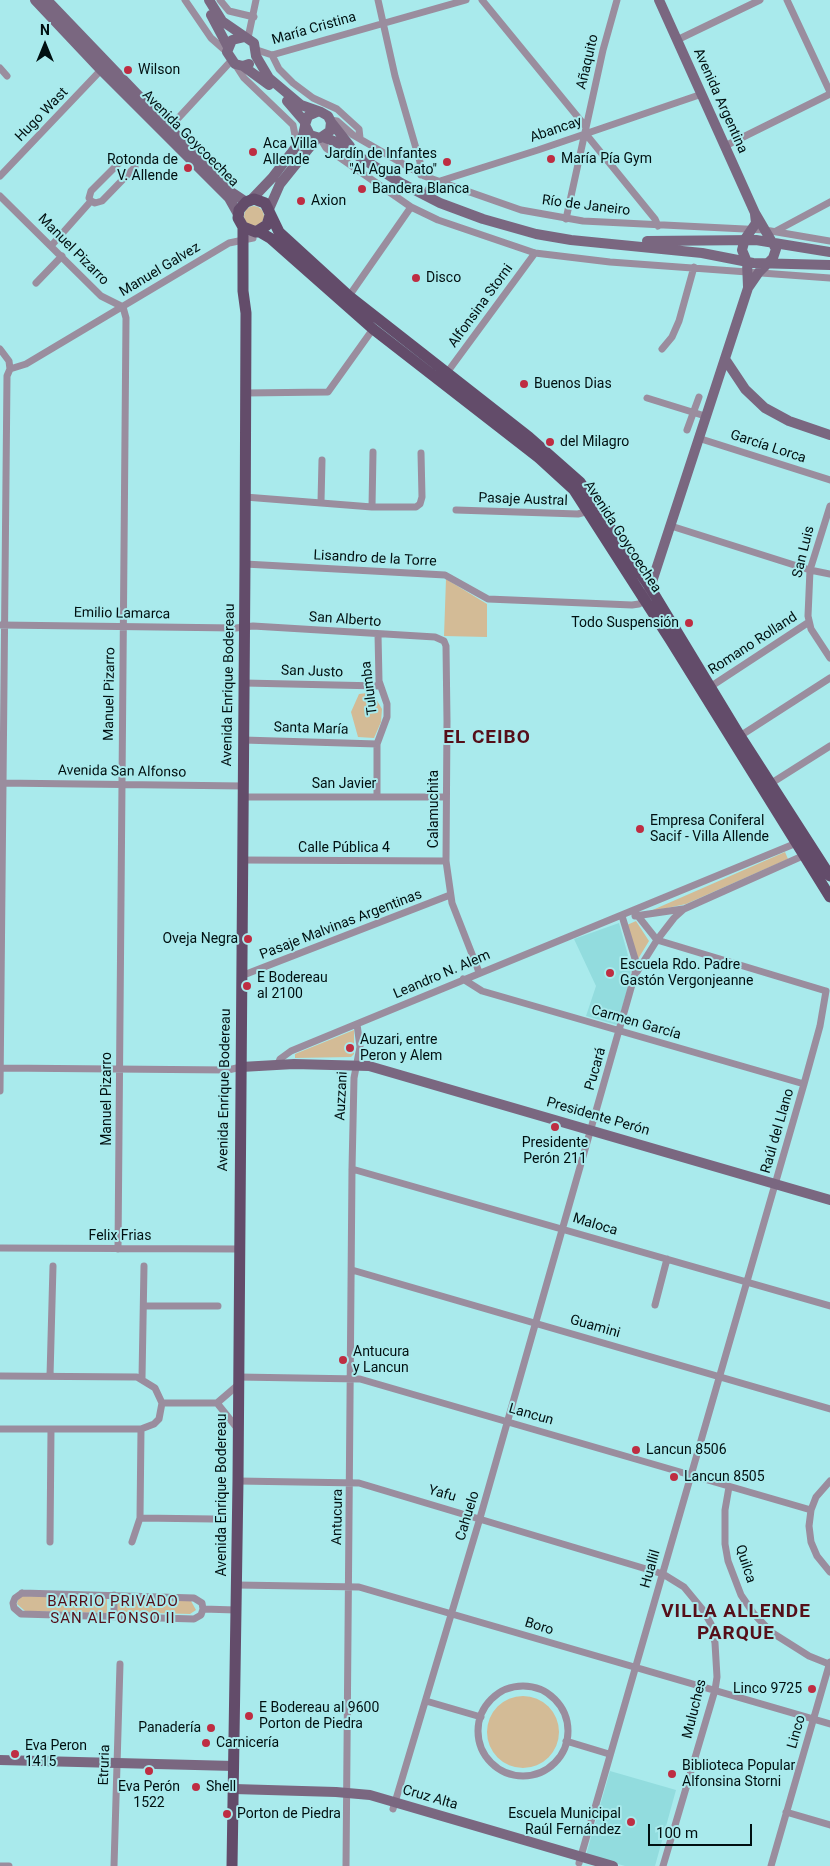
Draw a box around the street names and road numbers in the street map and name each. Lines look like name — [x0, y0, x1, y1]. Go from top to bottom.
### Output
street label: María Cristina — [270, 9, 358, 49]
street label: Añaquito — [574, 33, 602, 91]
street label: Avenida Argentina — [689, 46, 751, 156]
street label: Hugo Wast — [12, 84, 72, 146]
street label: Avenida Goycoechea — [138, 87, 242, 191]
street label: Abancay — [528, 113, 584, 147]
street label: Río de Janeiro — [541, 192, 631, 220]
street label: Manuel Pizarro — [34, 211, 112, 289]
street label: Manuel Galvez — [117, 239, 203, 301]
street label: Alfonsina Storni — [445, 261, 517, 351]
street label: García Lorca — [728, 427, 808, 467]
street label: Avenida Goycoechea — [580, 478, 664, 596]
street label: Pasaje Austral — [478, 490, 568, 510]
street label: San Luis — [789, 524, 819, 580]
street label: Lisandro de la Torre — [313, 547, 437, 571]
street label: Avenida Enrique Bodereau — [219, 603, 239, 767]
street label: Emilio Lamarca — [74, 605, 170, 623]
street label: San Alberto — [308, 609, 382, 631]
street label: Romano Rolland — [706, 609, 800, 679]
street label: Manuel Pizarro — [101, 647, 119, 741]
street label: Tulumba — [358, 660, 382, 716]
street label: San Justo — [281, 663, 343, 681]
street label: Santa María — [273, 719, 349, 739]
street label: Avenida San Alfonso — [58, 762, 186, 782]
street label: Calamuchita — [426, 770, 442, 848]
street label: San Javier — [312, 776, 376, 792]
street label: Calle Pública 4 — [298, 840, 390, 856]
street label: Pasaje Malvinas Argentinas — [258, 886, 424, 964]
street label: Leandro N. Alem — [391, 947, 493, 1003]
street label: Carmen García — [589, 1002, 683, 1044]
street label: Avenida Enrique Bodereau — [215, 1008, 235, 1172]
street label: Pucará — [582, 1046, 610, 1092]
street label: Manuel Pizarro — [99, 1052, 115, 1146]
street label: Auzzani — [332, 1071, 352, 1121]
street label: Raúl del Llano — [758, 1087, 798, 1175]
street label: Presidente Perón — [544, 1094, 652, 1140]
street label: Maloca — [570, 1210, 620, 1240]
street label: Felix Frias — [89, 1228, 151, 1244]
street label: Guamini — [568, 1312, 622, 1342]
street label: Lancun — [507, 1401, 555, 1429]
street label: Avenida Enrique Bodereau — [214, 1414, 230, 1576]
street label: Yafu — [426, 1482, 458, 1506]
street label: Antucura — [329, 1489, 347, 1545]
street label: Cahuelo — [453, 1489, 483, 1543]
street label: Quilca — [731, 1543, 759, 1585]
street label: Huallil — [638, 1548, 664, 1590]
street label: Boro — [523, 1615, 555, 1639]
street label: Muluches — [680, 1677, 710, 1741]
street label: Linco — [784, 1713, 810, 1751]
street label: Etruria — [96, 1744, 114, 1786]
street label: Cruz Alta — [400, 1782, 460, 1814]

